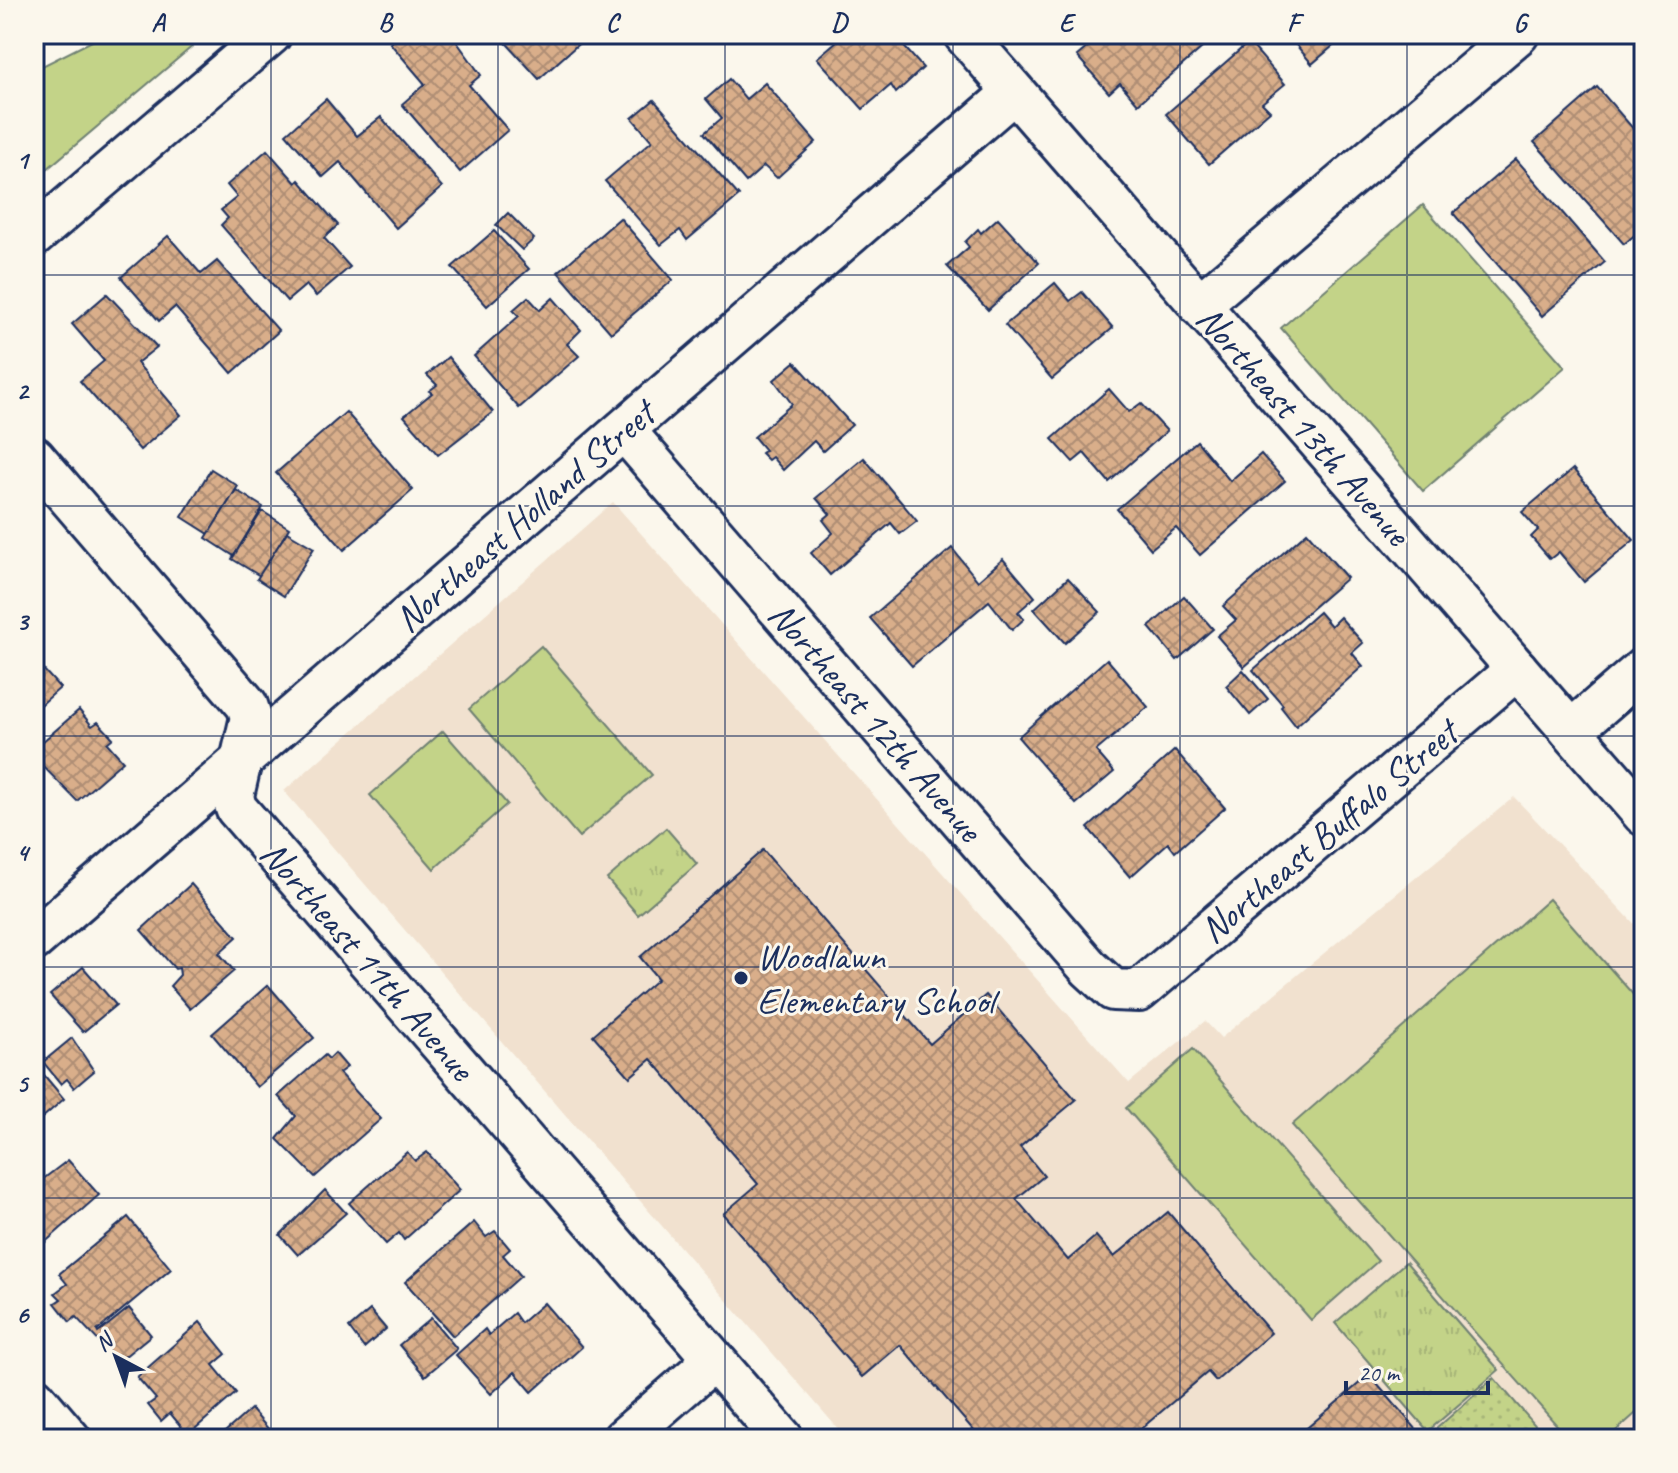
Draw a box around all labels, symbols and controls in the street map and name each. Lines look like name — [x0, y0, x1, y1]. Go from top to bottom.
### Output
text: A — [151, 6, 166, 39]
text: B — [378, 6, 394, 39]
text: C — [606, 6, 622, 39]
text: D — [831, 6, 849, 39]
text: E — [1059, 6, 1077, 39]
text: F — [1287, 6, 1305, 39]
text: G — [1514, 6, 1530, 39]
text: 1 — [16, 144, 31, 177]
street label: Northeast 13th Avenue — [1186, 296, 1423, 557]
text: 2 — [16, 374, 30, 407]
street label: Northeast Holland Street — [385, 387, 668, 642]
street label: Northeast 12th Avenue — [758, 592, 995, 853]
text: 3 — [16, 605, 30, 638]
street label: Northeast Buffalo Street — [1190, 706, 1471, 953]
street label: Northeast 11th Avenue — [250, 831, 487, 1092]
text: 4 — [16, 836, 31, 869]
place label: Woodlawn Elementary School — [757, 933, 1001, 1024]
marker: Woodlawn Elementary School — [732, 969, 750, 987]
text: 5 — [16, 1067, 30, 1100]
text: 6 — [16, 1298, 30, 1331]
north arrow — [76, 1317, 156, 1397]
text: N — [89, 1325, 120, 1358]
scale bar — [1346, 1345, 1488, 1395]
text: 20 m — [1358, 1358, 1401, 1388]

